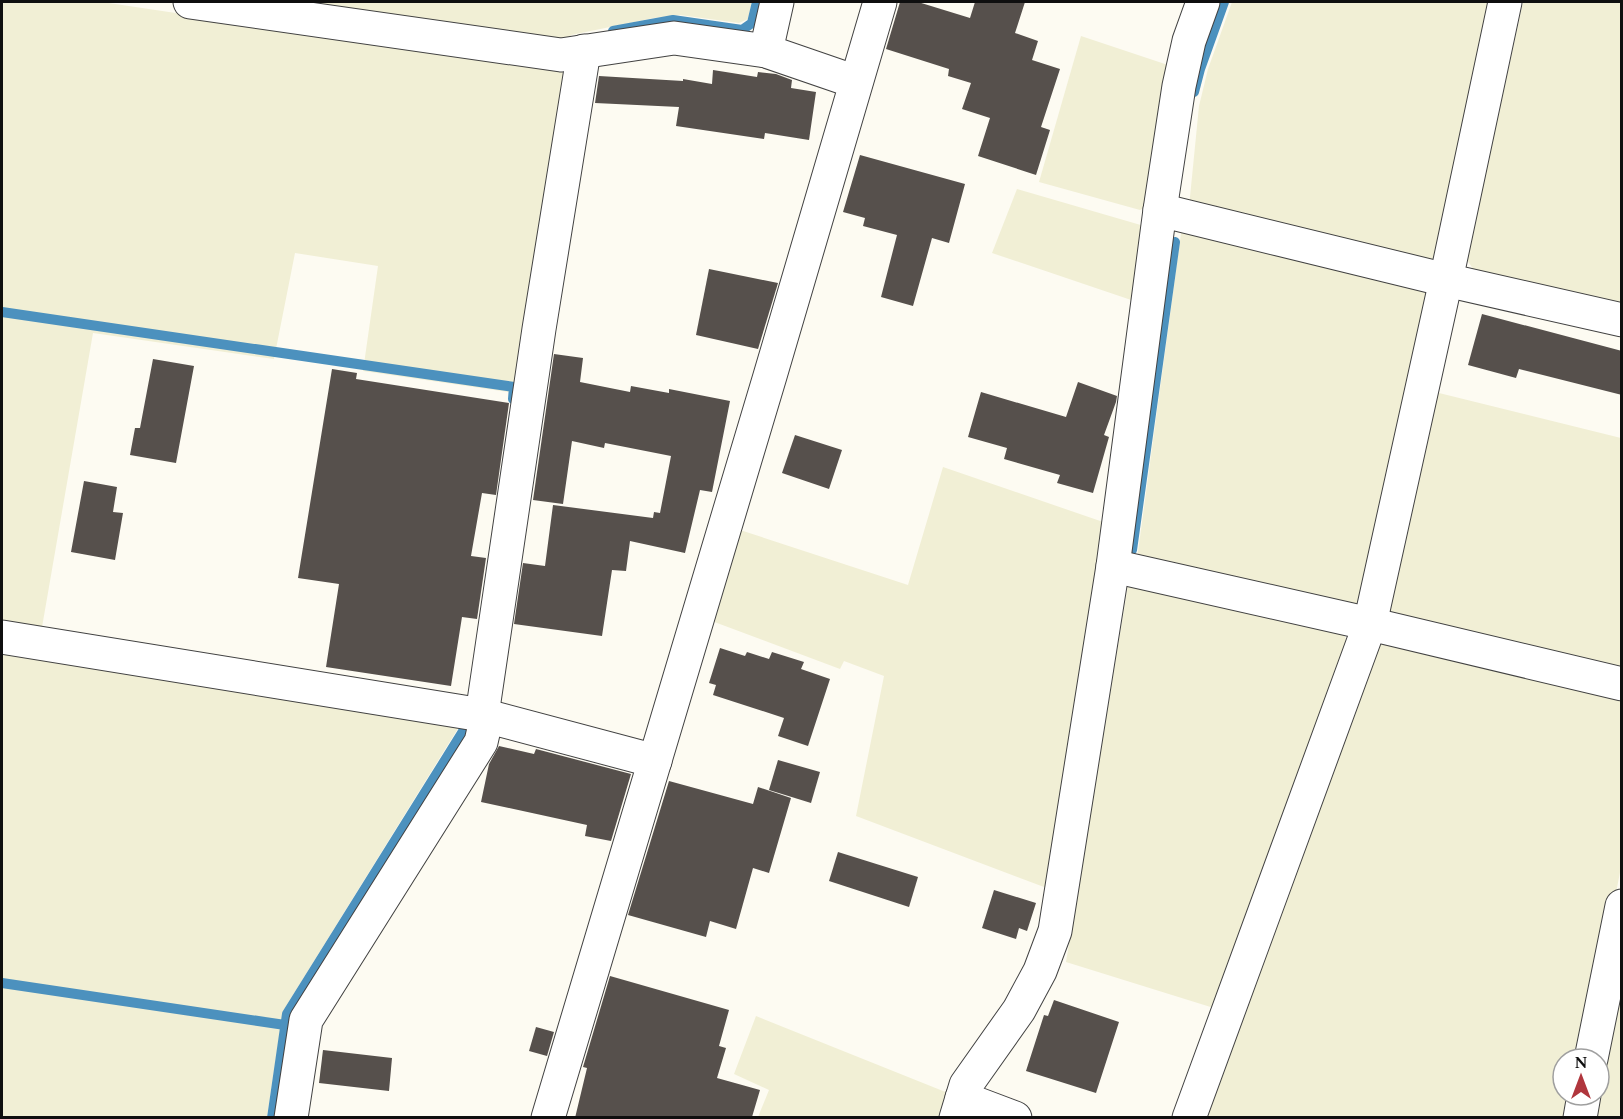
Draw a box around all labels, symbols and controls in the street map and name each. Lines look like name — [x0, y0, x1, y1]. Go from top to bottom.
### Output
north arrow — [1551, 1047, 1611, 1107]
text: N — [1574, 1051, 1588, 1075]

